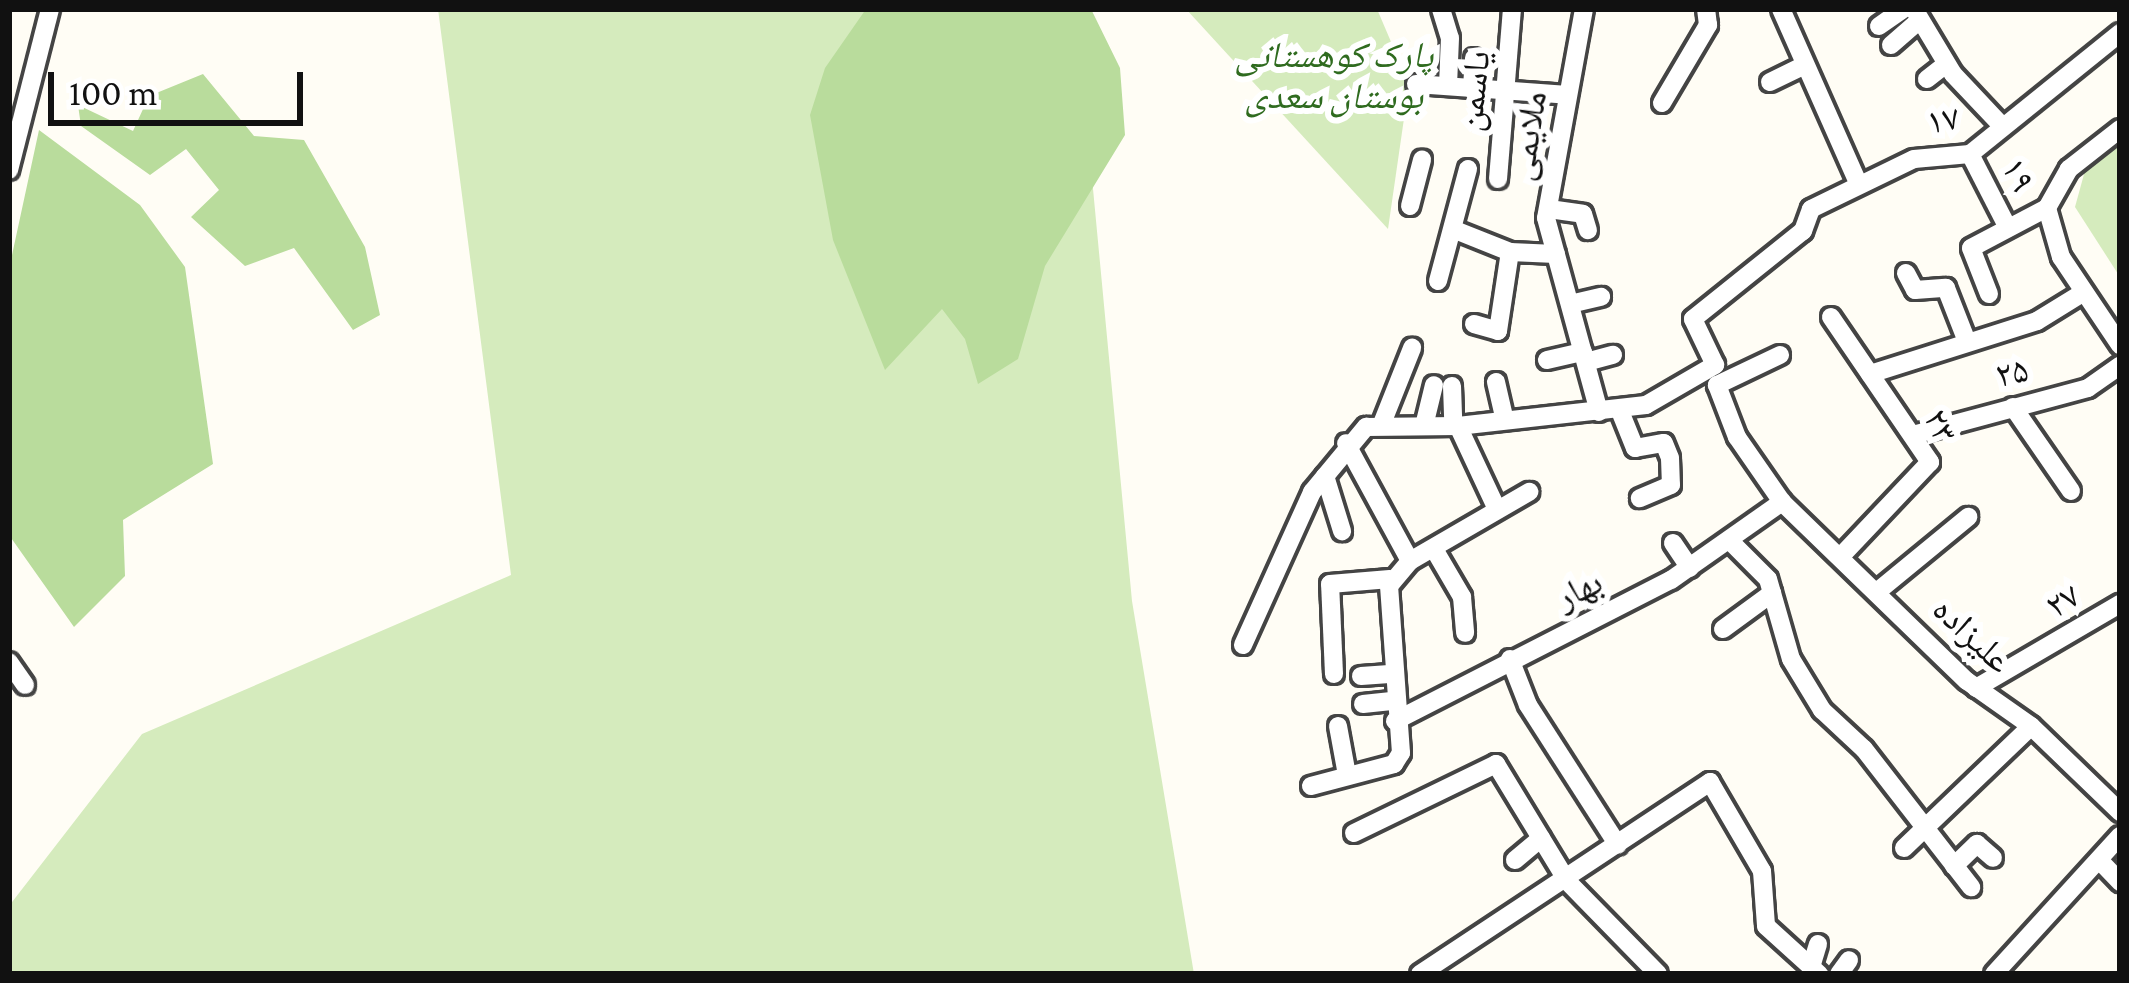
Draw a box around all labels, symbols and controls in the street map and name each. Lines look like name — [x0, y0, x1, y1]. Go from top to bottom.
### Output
park label: پارک کوهستانی بوستان سعدی — [1235, 33, 1433, 118]
scale bar — [54, 48, 309, 122]
street label: یاسمن — [1448, 48, 1500, 134]
text: 100 m — [69, 73, 157, 113]
street label: ملایمی — [1500, 88, 1556, 184]
street label: ۱۷ — [1923, 96, 1963, 144]
street label: ۱۹ — [1991, 151, 2045, 199]
street label: ۲۵ — [1992, 349, 2032, 397]
street label: ۲۳ — [1914, 402, 1966, 450]
street label: بهار — [1548, 560, 1610, 620]
street label: ۲۷ — [2038, 574, 2088, 628]
street label: علیزاده — [1923, 588, 2021, 682]

